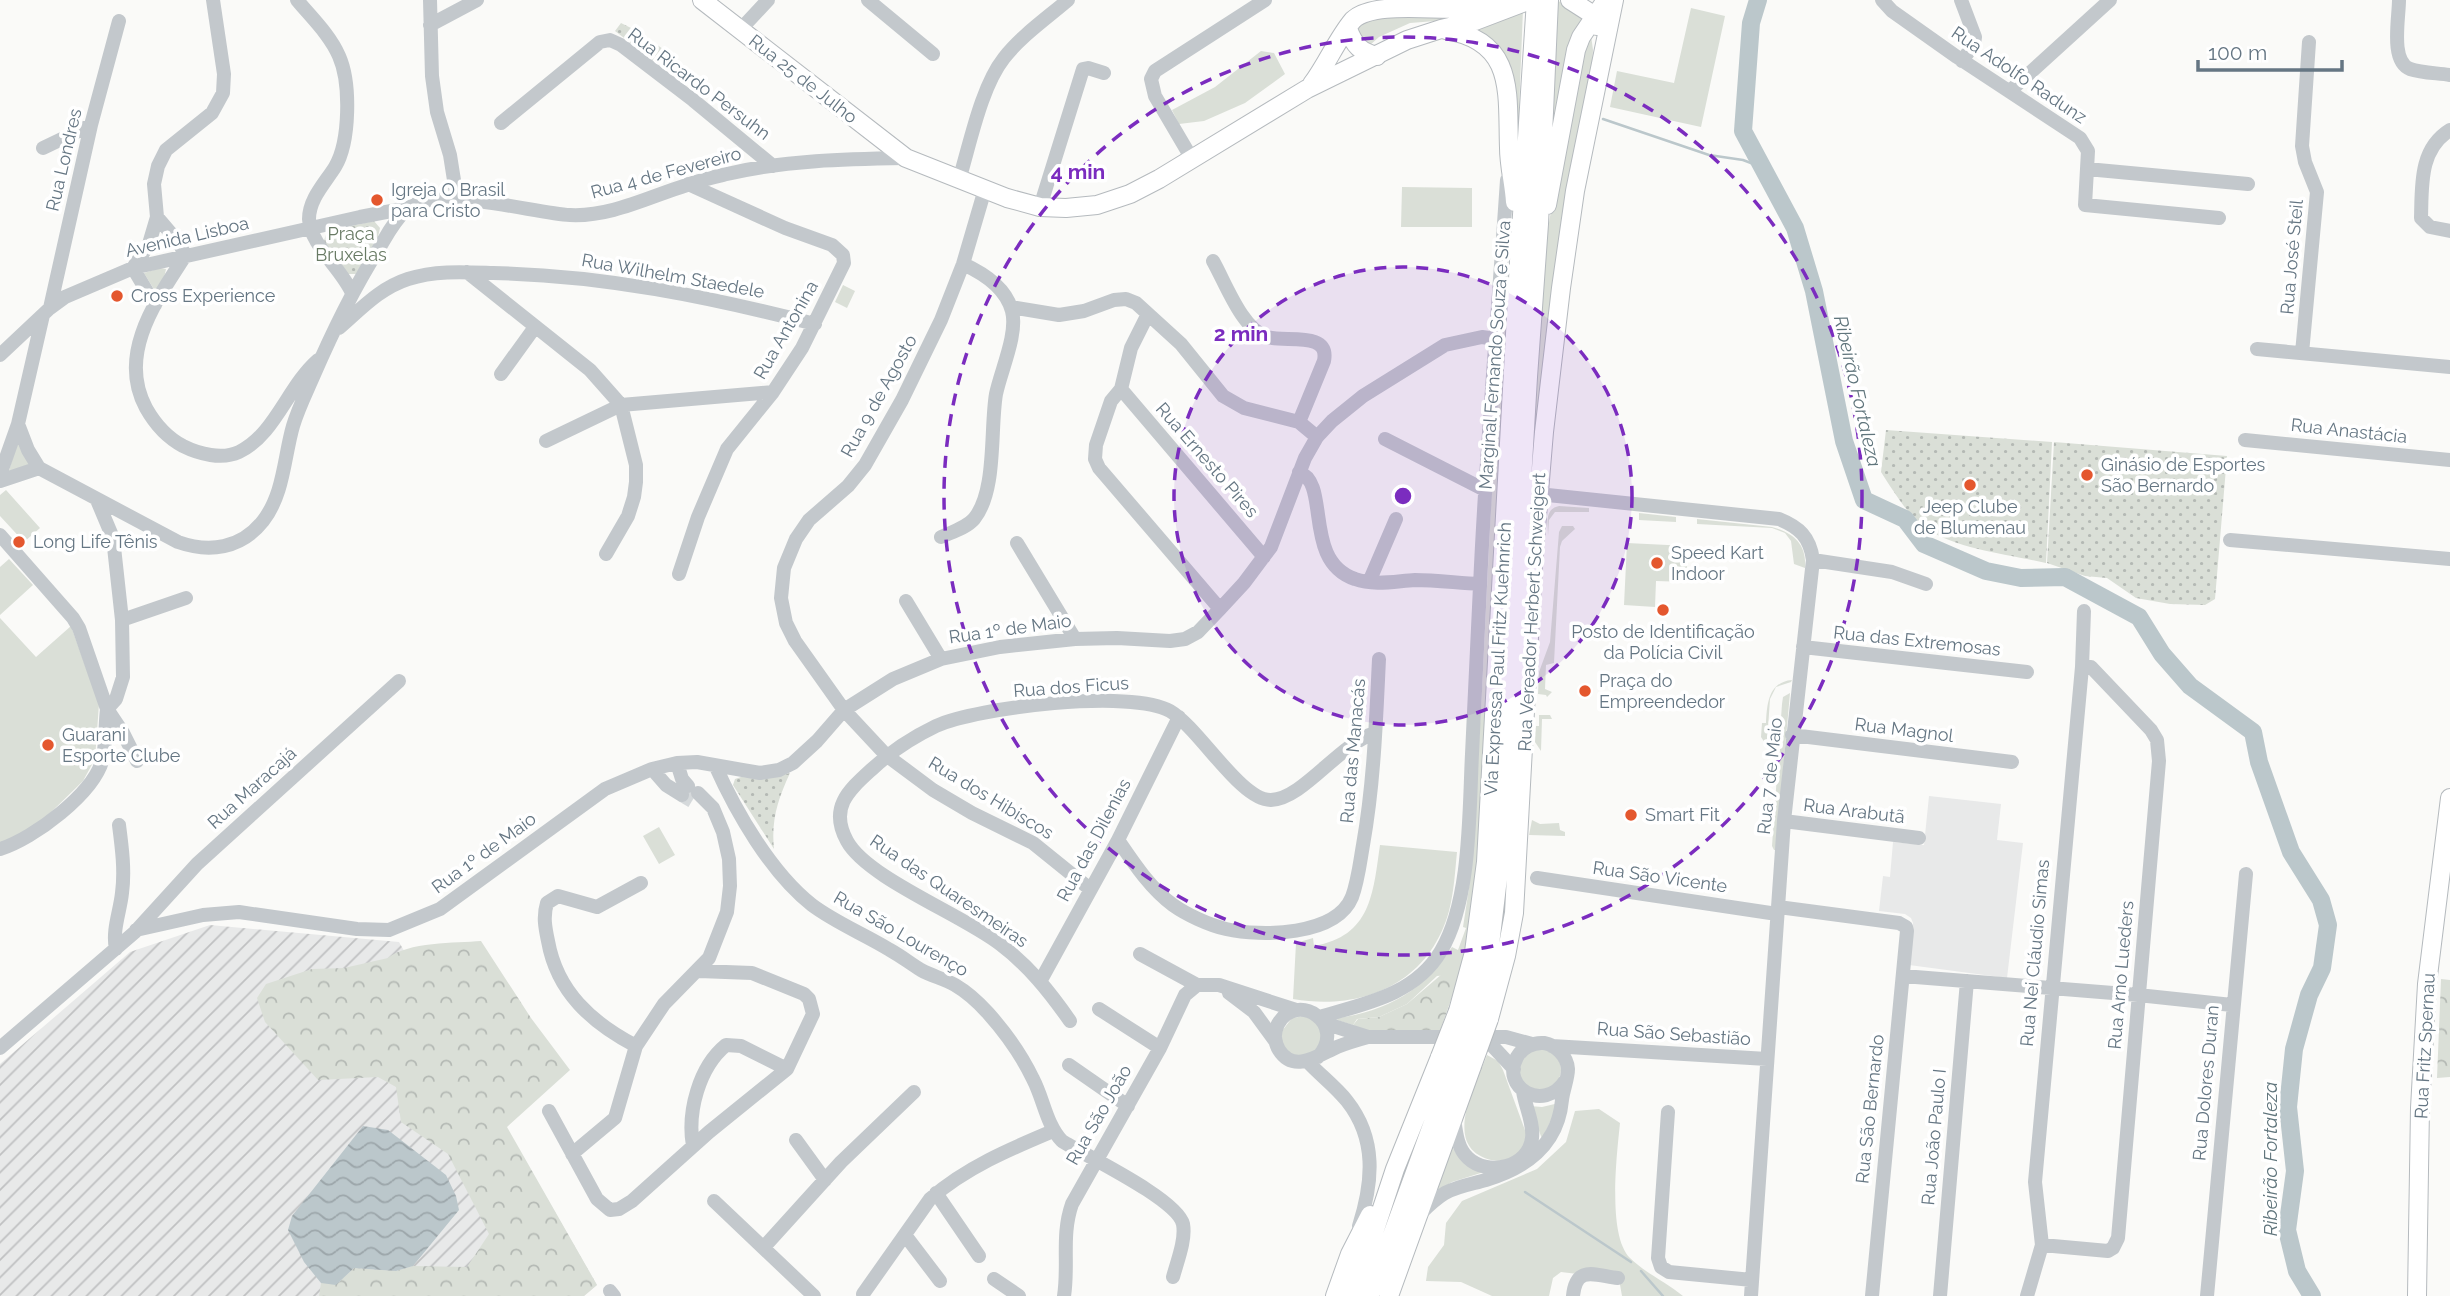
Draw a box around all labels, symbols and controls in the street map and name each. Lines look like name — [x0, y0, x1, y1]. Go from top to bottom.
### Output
street label: Rua Adolfo Radunz — [1948, 22, 2091, 128]
street label: Rua Ricardo Persuhn — [624, 23, 775, 144]
scale bar — [2198, 28, 2342, 72]
street label: Rua 25 de Julho — [745, 30, 862, 128]
text: 100 m — [2208, 40, 2267, 65]
street label: Rua Londres — [42, 106, 86, 213]
street label: Rua 4 de Fevereiro — [588, 142, 744, 203]
text: 4 min — [1051, 159, 1105, 184]
place label: Igreja O Brasil para Cristo — [391, 179, 505, 221]
marker: Igreja O Brasil para Cristo — [369, 192, 385, 208]
street label: Rua José Steil — [2276, 199, 2307, 315]
street label: Avenida Lisboa — [123, 212, 251, 261]
street label: Marginal Fernando Souza e Silva — [1475, 220, 1514, 490]
park label: Praça Bruxelas — [315, 223, 387, 265]
street label: Rua Wilhelm Staedele — [580, 249, 767, 302]
street label: Rua Antonina — [749, 277, 822, 383]
place label: Cross Experience — [131, 285, 276, 306]
marker: Cross Experience — [109, 288, 125, 304]
water label: Ribeirão Fortaleza — [1830, 313, 1886, 469]
text: 2 min — [1214, 321, 1268, 346]
street label: Rua 9 de Agosto — [836, 331, 921, 461]
street label: Rua Ernesto Pires — [1152, 398, 1263, 522]
street label: Rua Anastácia — [2290, 414, 2408, 447]
place label: Ginásio de Esportes São Bernardo — [2101, 454, 2266, 496]
marker: Ginásio de Esportes São Bernardo — [2079, 467, 2095, 483]
street label: Rua Vereador Herbert Schweigert — [1514, 472, 1549, 752]
marker: Jeep Clube de Blumenau — [1962, 477, 1978, 493]
centre of rings — [1391, 484, 1415, 508]
place label: Jeep Clube de Blumenau — [1914, 496, 2026, 538]
street label: Via Expressa Paul Fritz Kuehnrich — [1480, 521, 1515, 797]
place label: Long Life Tênis — [33, 531, 158, 552]
marker: Long Life Tênis — [11, 534, 27, 550]
place label: Speed Kart Indoor — [1671, 542, 1764, 584]
marker: Speed Kart Indoor — [1649, 555, 1665, 571]
marker: Posto de Identificação da Polícia Civil — [1655, 602, 1671, 618]
street label: Rua 1º de Maio — [947, 609, 1073, 648]
place label: Posto de Identificação da Polícia Civil — [1571, 621, 1755, 663]
street label: Rua das Extremosas — [1832, 621, 2002, 660]
place label: Praça do Empreendedor — [1599, 670, 1726, 712]
street label: Rua dos Ficus — [1013, 672, 1130, 701]
street label: Rua das Manacás — [1336, 677, 1369, 824]
marker: Praça do Empreendedor — [1577, 683, 1593, 699]
street label: Rua Magnol — [1853, 713, 1955, 746]
street label: Rua 7 de Maio — [1753, 716, 1786, 835]
place label: Guarani Esporte Clube — [62, 724, 181, 766]
marker: Guarani Esporte Clube — [40, 737, 56, 753]
street label: Rua Maracajá — [203, 742, 300, 833]
street label: Rua dos Hibiscos — [925, 752, 1058, 843]
street label: Rua das Dilenias — [1052, 774, 1135, 905]
street label: Rua Arabutã — [1802, 794, 1906, 827]
place label: Smart Fit — [1645, 804, 1720, 825]
marker: Smart Fit — [1623, 807, 1639, 823]
street label: Rua 1º de Maio — [428, 808, 540, 897]
street label: Rua das Quaresmeiras — [866, 830, 1033, 951]
street label: Rua São Vicente — [1592, 857, 1729, 896]
street label: Rua Nei Cláudio Simas — [2016, 858, 2053, 1047]
street label: Rua São Lourenço — [830, 886, 973, 981]
street label: Rua Arno Lueders — [2104, 900, 2137, 1050]
street label: Rua Fritz Spernau — [2410, 972, 2439, 1120]
street label: Rua Dolores Duran — [2188, 1004, 2223, 1162]
street label: Rua São Sebastião — [1596, 1018, 1752, 1049]
street label: Rua São Bernardo — [1851, 1033, 1888, 1185]
street label: Rua São João — [1061, 1061, 1136, 1168]
street label: Rua João Paulo I — [1917, 1068, 1950, 1206]
water label: Ribeirão Fortaleza — [2259, 1082, 2281, 1236]

